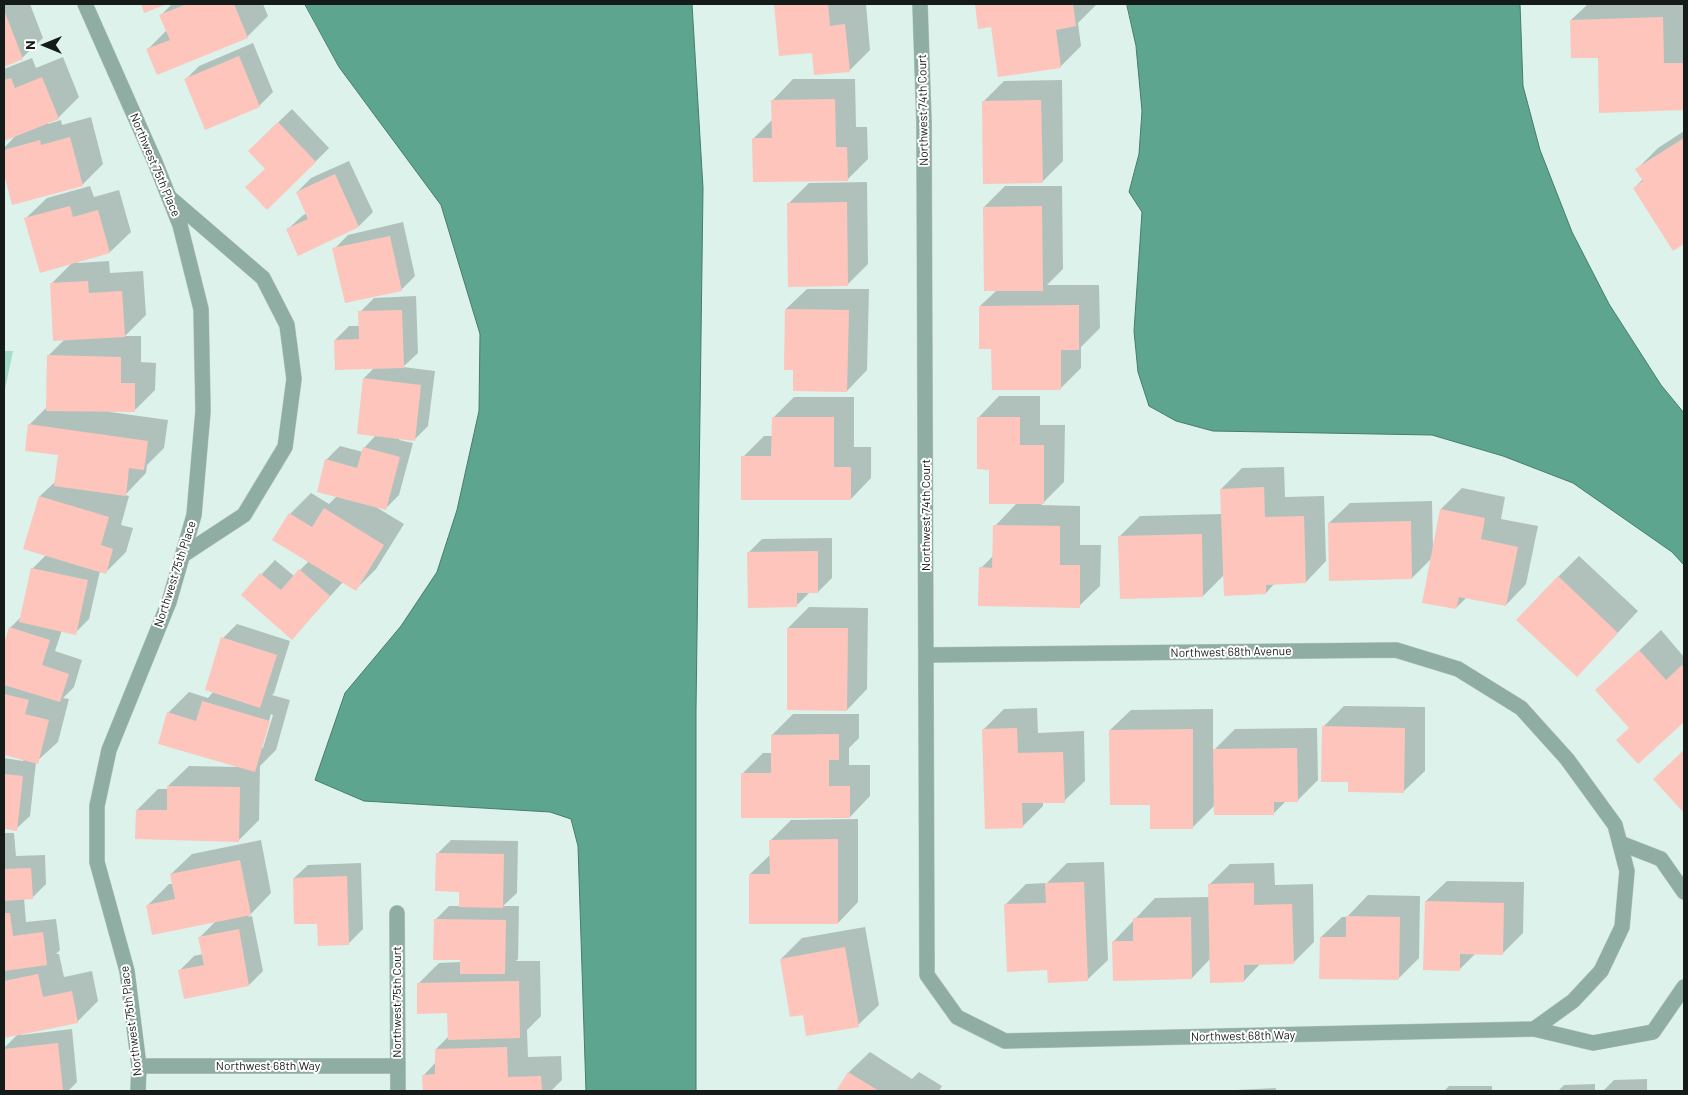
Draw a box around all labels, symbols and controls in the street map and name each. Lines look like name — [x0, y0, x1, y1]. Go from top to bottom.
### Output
north arrow — [20, 20, 70, 70]
text: N — [21, 40, 38, 50]
street label: Northwest 74th Court — [915, 54, 931, 166]
street label: Northwest 75th Place — [127, 111, 183, 219]
street label: Northwest 74th Court — [919, 459, 933, 571]
street label: Northwest 75th Place — [151, 519, 199, 629]
street label: Northwest 68th Avenue — [1170, 644, 1292, 660]
street label: Northwest 75th Court — [390, 946, 404, 1058]
street label: Northwest 75th Place — [117, 965, 145, 1077]
street label: Northwest 68th Way — [1191, 1028, 1295, 1044]
street label: Northwest 68th Way — [216, 1059, 320, 1073]

